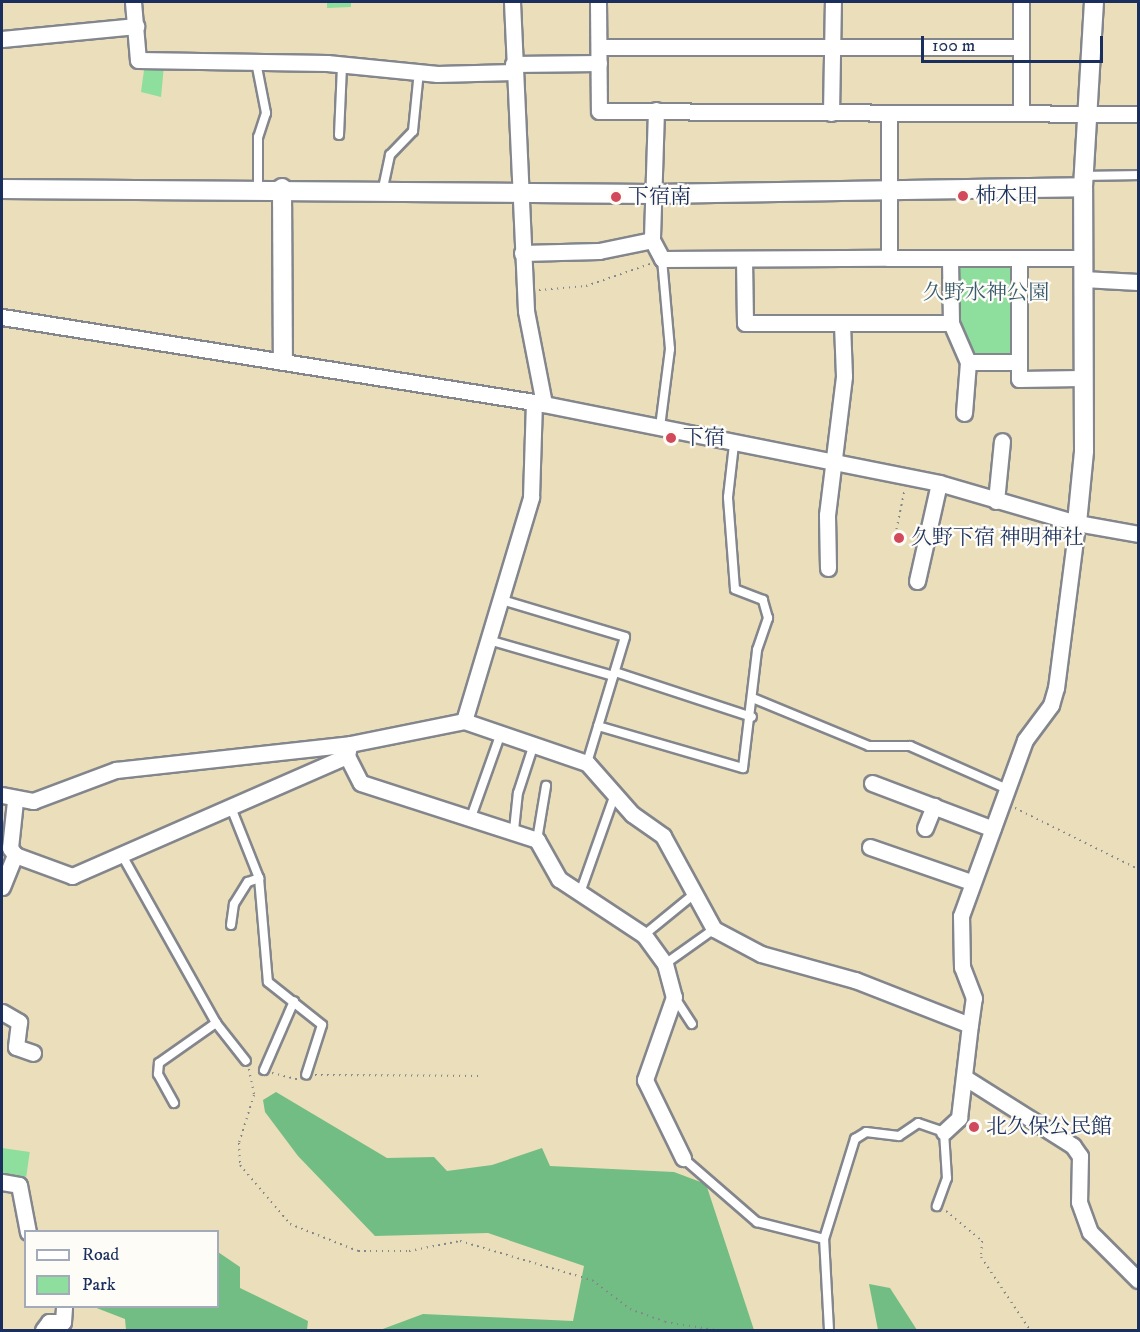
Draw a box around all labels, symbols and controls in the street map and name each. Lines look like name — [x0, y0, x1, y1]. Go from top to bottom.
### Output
scale bar — [924, 24, 1106, 62]
text: 100 m — [932, 35, 975, 57]
place label: 柿木田 — [975, 183, 1038, 209]
place label: 下宿南 — [628, 184, 691, 210]
marker: 柿木田 — [956, 189, 970, 203]
marker: 下宿南 — [609, 190, 623, 204]
park label: 久野水神公園 — [923, 280, 1049, 306]
place label: 下宿 — [683, 425, 725, 451]
marker: 下宿 — [664, 431, 678, 445]
place label: 久野下宿 神明神社 — [911, 525, 1084, 551]
marker: 久野下宿 神明神社 — [892, 531, 906, 545]
place label: 北久保公民館 — [986, 1114, 1112, 1140]
marker: 北久保公民館 — [967, 1120, 981, 1134]
legend — [24, 1230, 219, 1308]
text: Road — [82, 1244, 119, 1266]
text: Park — [82, 1274, 116, 1296]

